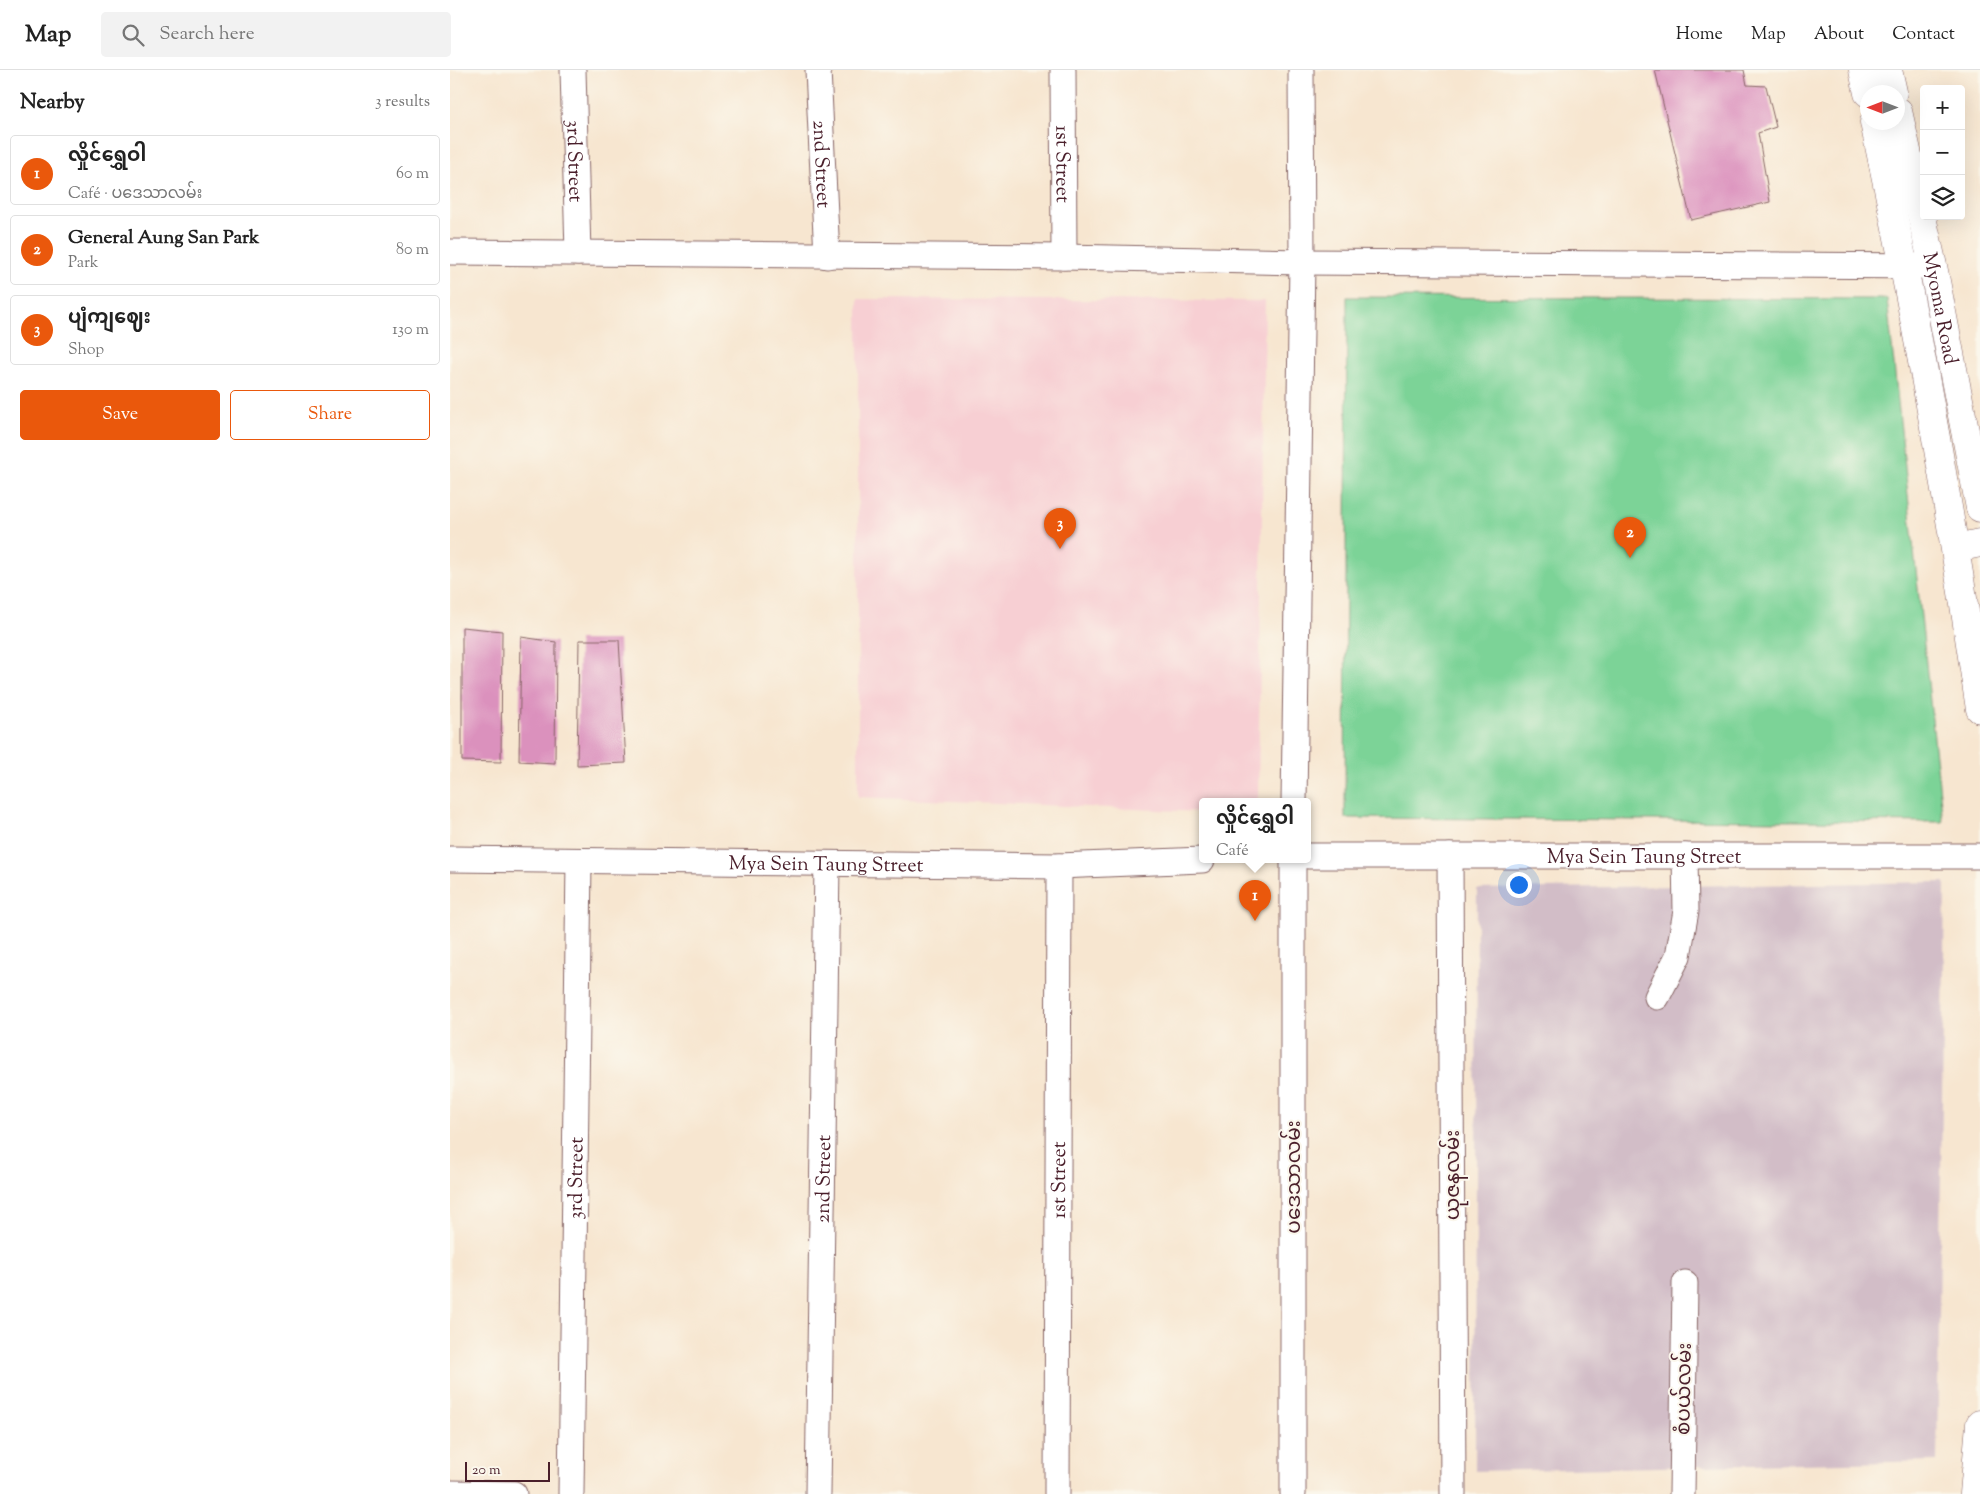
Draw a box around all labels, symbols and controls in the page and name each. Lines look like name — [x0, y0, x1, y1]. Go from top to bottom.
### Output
search box — [101, 12, 451, 57]
text: Map — [25, 18, 71, 52]
icon: search — [119, 21, 147, 49]
text: Search here — [159, 21, 255, 48]
text: Home — [1676, 22, 1723, 48]
text: Map — [1751, 22, 1786, 48]
text: About — [1814, 22, 1864, 48]
text: Contact — [1892, 22, 1955, 48]
north arrow — [1860, 85, 1905, 130]
map controls — [1920, 85, 1965, 220]
button: + — [1920, 85, 1965, 130]
text: Nearby — [20, 88, 85, 118]
text: 3 results — [375, 91, 430, 114]
street label: 3rd Street — [557, 119, 589, 203]
street label: 2nd Street — [803, 119, 837, 209]
street label: 1st Street — [1046, 125, 1076, 203]
button: − — [1920, 130, 1965, 175]
text: လှိုင်ရွှေဝါ — [68, 143, 146, 170]
text: 1 — [34, 163, 40, 186]
text: 60 m — [396, 163, 429, 186]
button: layers — [1920, 175, 1965, 220]
text: Café · ပဒေသာလမ်း — [68, 183, 202, 206]
text: General Aung San Park — [68, 225, 259, 252]
text: 2 — [33, 239, 41, 262]
text: 80 m — [396, 239, 429, 262]
street label: Myoma Road — [1913, 250, 1964, 367]
text: Park — [68, 252, 99, 275]
text: ပျံကျဈေး — [68, 305, 151, 332]
text: 3 — [34, 319, 40, 342]
text: 130 m — [392, 319, 429, 342]
text: Shop — [68, 339, 104, 362]
button: Save — [20, 390, 220, 440]
button: Share — [230, 390, 430, 440]
pin: 3 — [1044, 508, 1076, 549]
pin: 2 — [1614, 517, 1646, 558]
popup — [1199, 798, 1311, 863]
text: လှိုင်ရွှေဝါ — [1216, 806, 1294, 833]
text: Café — [1216, 840, 1249, 863]
street label: Mya Sein Taung Street — [1547, 844, 1742, 873]
street label: Mya Sein Taung Street — [728, 850, 924, 881]
your location — [1506, 872, 1532, 898]
pin: 1 — [1239, 880, 1271, 921]
street label: ပဒေသာလမ်း — [1279, 1120, 1310, 1234]
street label: ယုဇနလမ်း — [1438, 1130, 1469, 1220]
street label: 2nd Street — [810, 1135, 840, 1223]
street label: 3rd Street — [562, 1136, 593, 1220]
street label: 1st Street — [1046, 1141, 1075, 1219]
street label: စံပယ်လမ်း — [1668, 1343, 1701, 1436]
scale bar — [465, 1459, 550, 1482]
text: 20 m — [472, 1461, 501, 1481]

